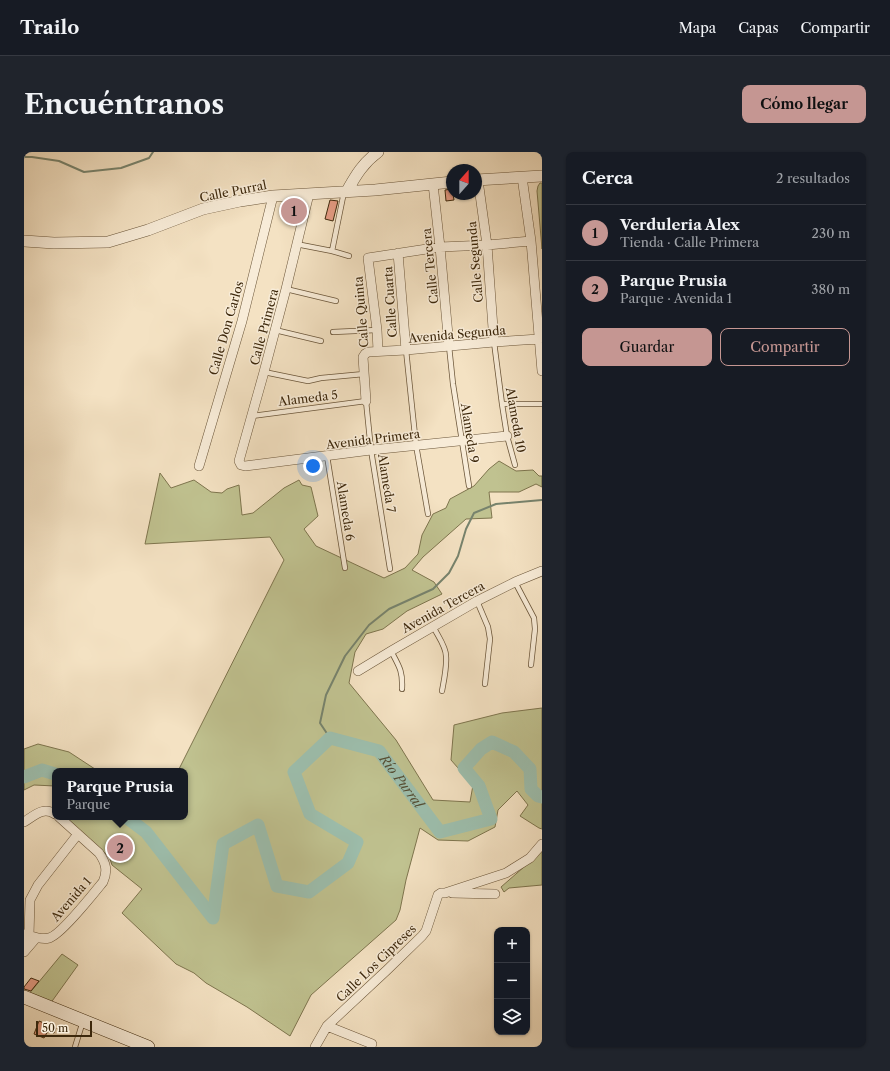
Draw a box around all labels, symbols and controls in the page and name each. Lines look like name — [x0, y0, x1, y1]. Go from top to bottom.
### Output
text: Trailo — [20, 16, 79, 39]
text: Mapa — [679, 19, 716, 37]
text: Capas — [738, 19, 779, 37]
text: Compartir — [801, 19, 870, 37]
button: Cómo llegar — [742, 85, 866, 123]
text: Encuéntranos — [24, 87, 224, 121]
north arrow — [446, 164, 482, 200]
text: Cerca — [582, 168, 633, 188]
text: 2 resultados — [776, 170, 850, 186]
street label: Calle Purral — [198, 177, 268, 205]
pin: 1 — [281, 196, 307, 226]
text: Verduleria Alex — [620, 215, 740, 234]
street label: Calle Segunda — [464, 220, 486, 303]
text: 1 — [592, 225, 598, 241]
text: 230 m — [812, 225, 850, 241]
street label: Calle Tercera — [418, 227, 441, 305]
text: Tienda · Calle Primera — [620, 234, 759, 250]
street label: Calle Cuarta — [380, 265, 400, 338]
text: Parque Prusia — [620, 271, 727, 290]
street label: Calle Quinta — [350, 275, 372, 348]
street label: Calle Don Carlos — [205, 279, 247, 377]
text: 2 — [591, 281, 599, 297]
text: 380 m — [811, 281, 850, 297]
street label: Calle Primera — [247, 287, 282, 367]
text: Parque · Avenida 1 — [620, 290, 732, 306]
street label: Avenida Segunda — [407, 322, 507, 346]
button: Guardar — [582, 328, 712, 366]
button: Compartir — [720, 328, 850, 366]
street label: Alameda 10 — [503, 385, 529, 454]
street label: Alameda 5 — [276, 387, 339, 409]
street label: Alameda 9 — [458, 401, 482, 464]
street label: Avenida Primera — [324, 426, 422, 452]
street label: Alameda 7 — [375, 452, 399, 514]
your location — [303, 456, 323, 476]
street label: Alameda 6 — [334, 479, 358, 542]
street label: Avenida Tercera — [398, 578, 488, 636]
water label: Río Purral — [376, 750, 428, 813]
popup — [52, 768, 188, 820]
text: Parque Prusia — [67, 777, 173, 796]
text: Parque — [67, 796, 110, 812]
pin: 2 — [107, 833, 133, 863]
street label: Avenida 1 — [47, 874, 94, 925]
street label: Calle Los Cipreses — [333, 921, 419, 1005]
map controls — [494, 927, 530, 1035]
button: + — [494, 927, 530, 963]
button: − — [494, 963, 530, 999]
button: layers — [494, 999, 530, 1035]
scale bar — [36, 1019, 92, 1038]
text: 50 m — [42, 1021, 68, 1035]

